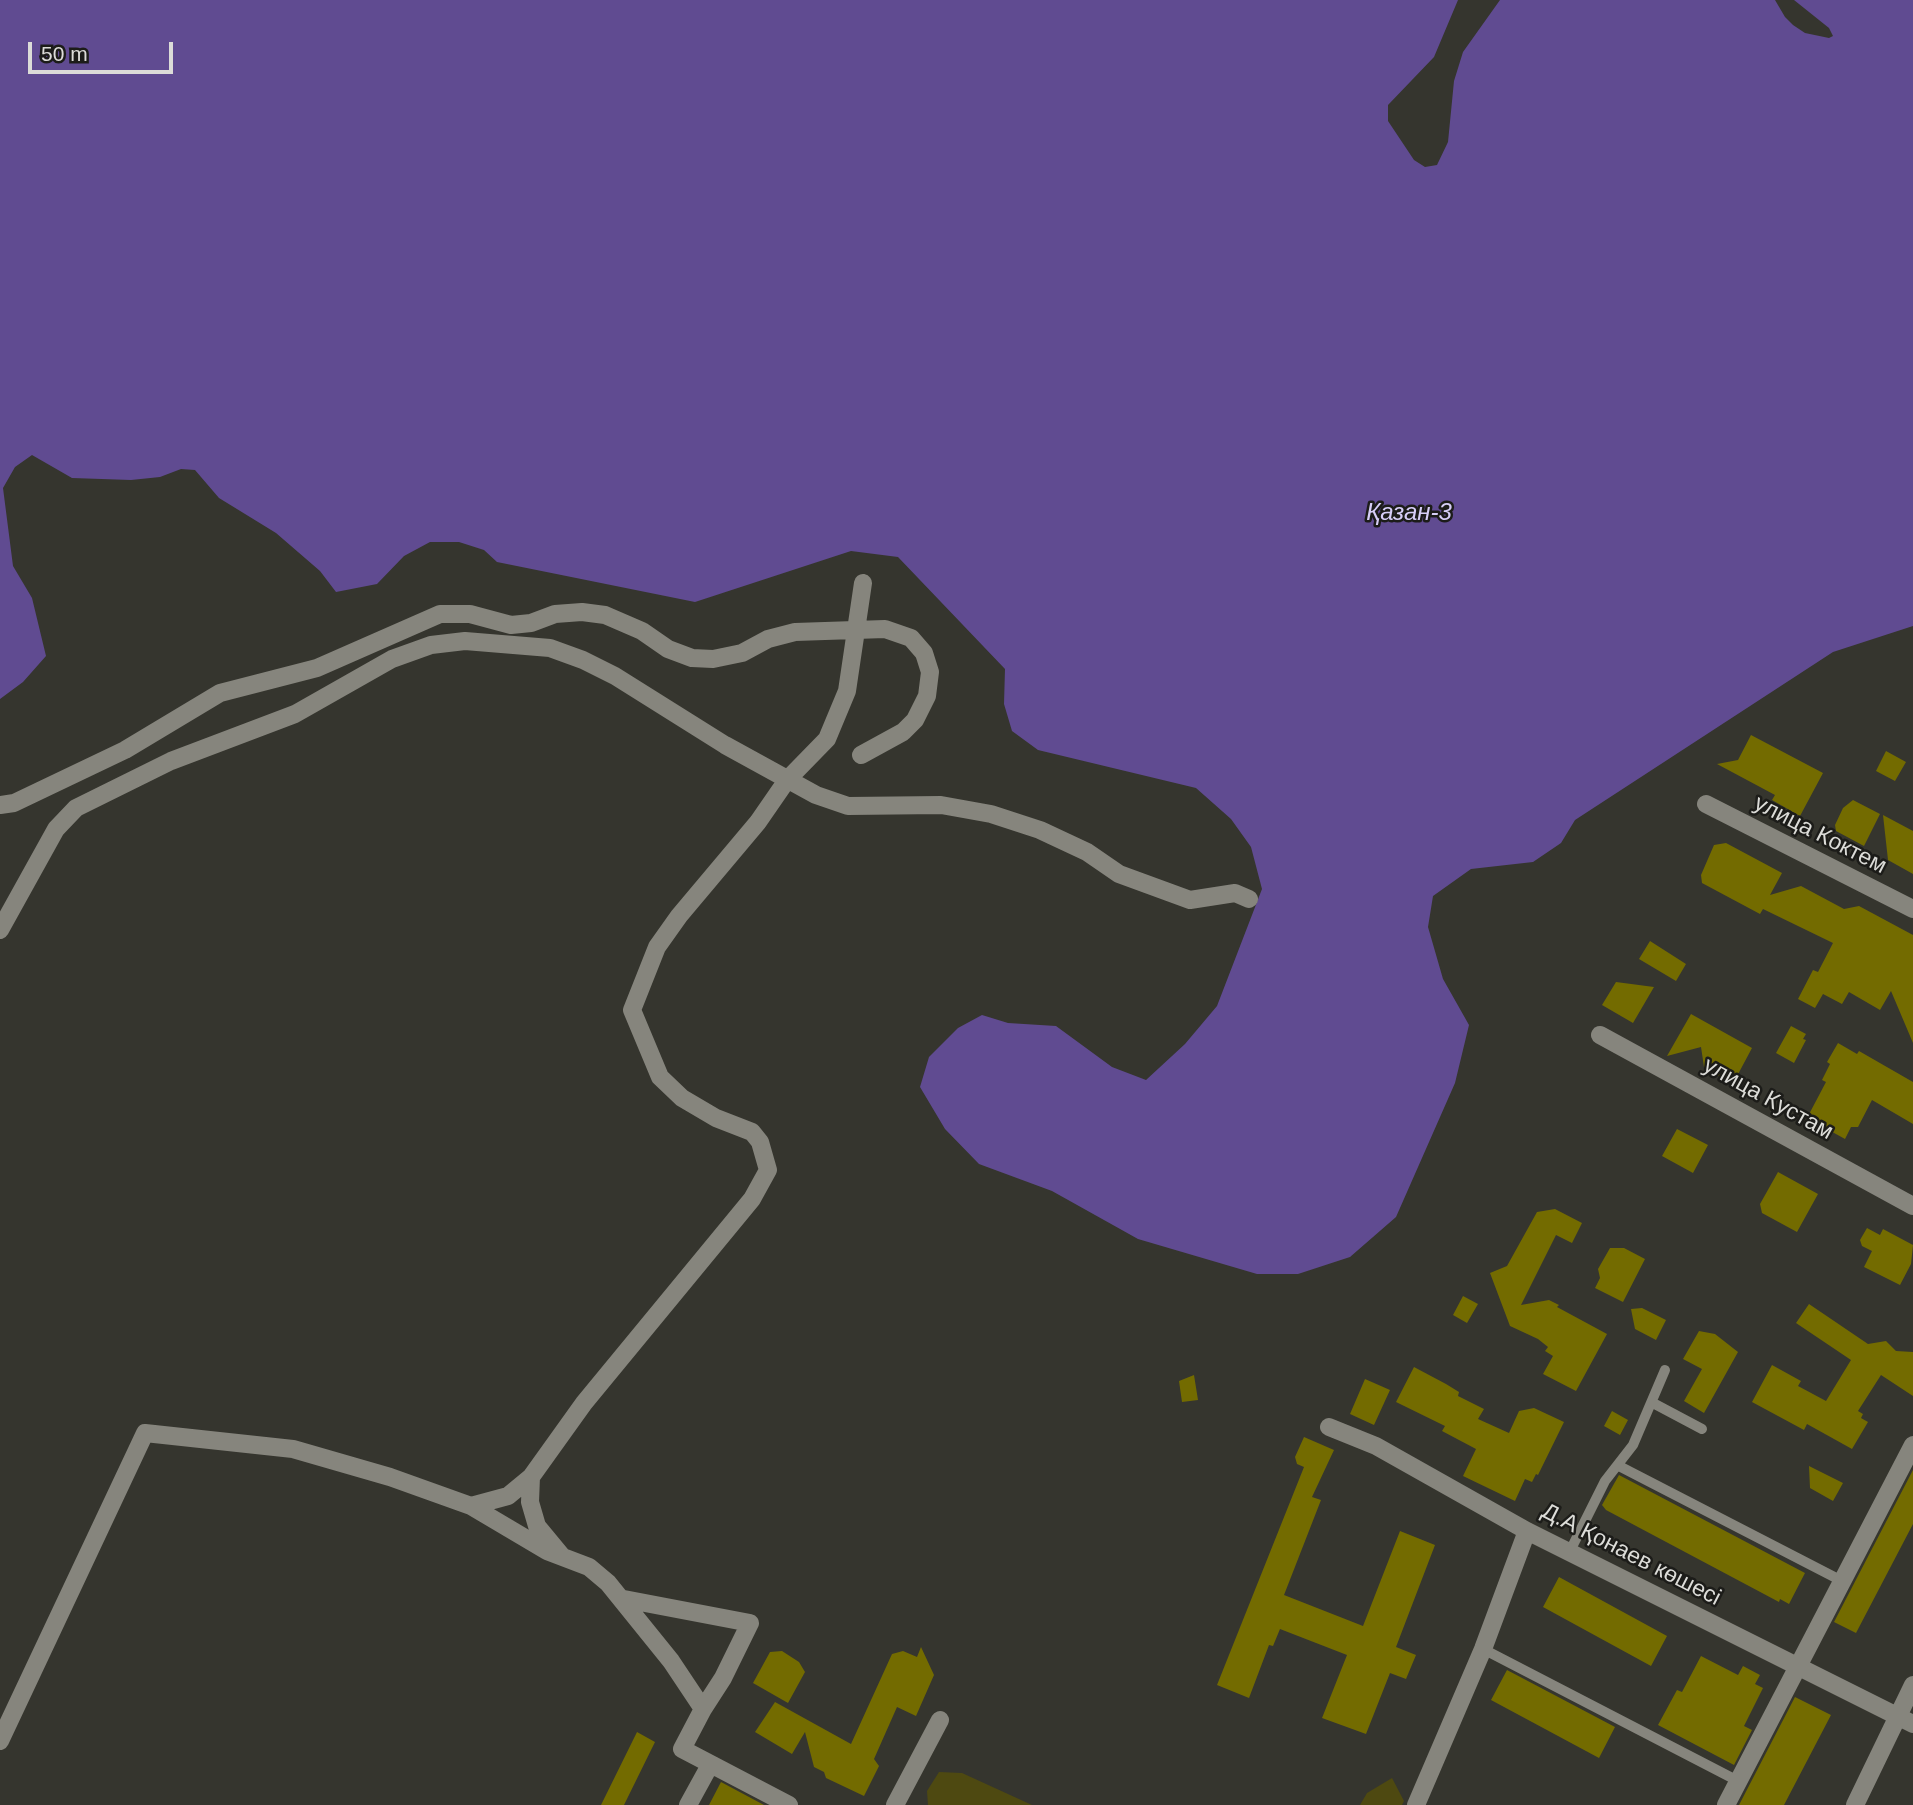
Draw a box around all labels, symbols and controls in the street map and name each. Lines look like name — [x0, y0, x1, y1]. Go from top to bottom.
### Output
scale bar — [32, 28, 177, 72]
text: 50 m — [41, 42, 88, 65]
water label: Қазан-3 — [1366, 499, 1452, 527]
street label: улица Коктем — [1749, 790, 1891, 880]
street label: улица Кустам — [1698, 1052, 1838, 1146]
street label: Д.А Қонаев көшесі — [1537, 1498, 1725, 1612]

